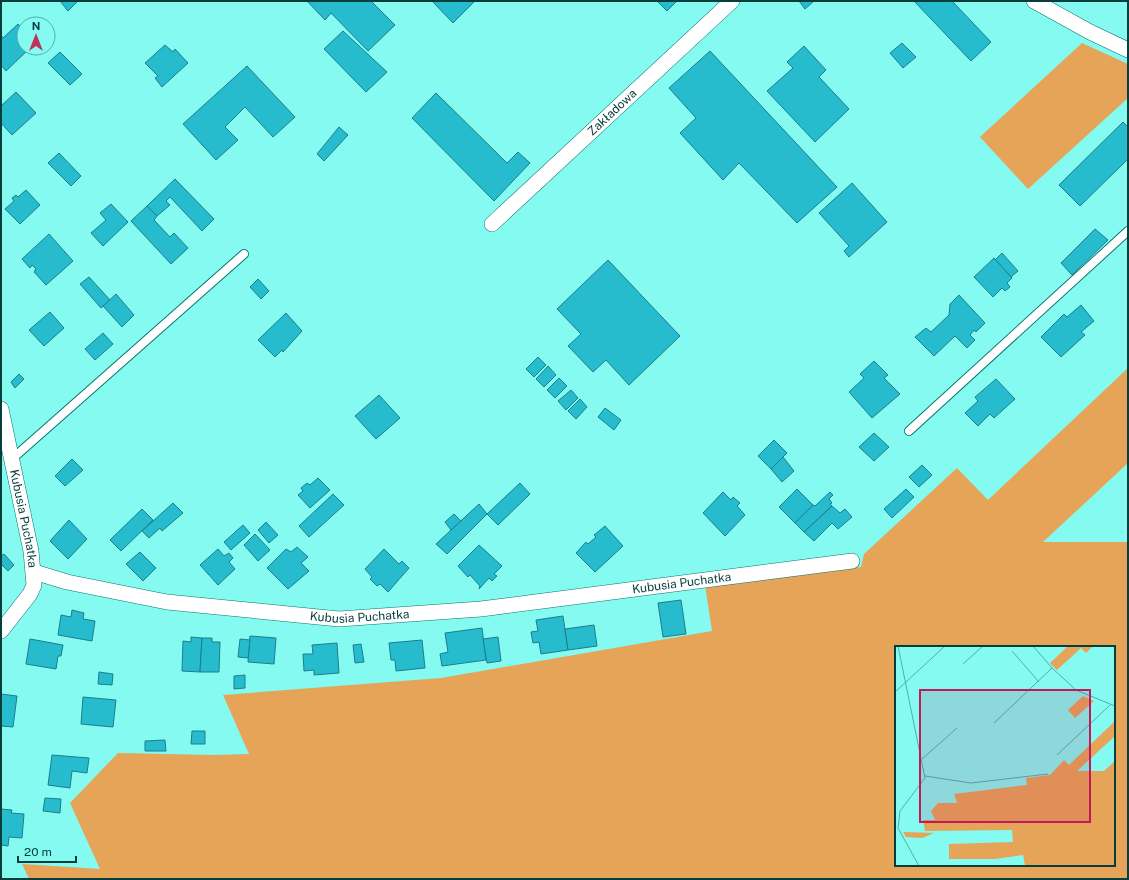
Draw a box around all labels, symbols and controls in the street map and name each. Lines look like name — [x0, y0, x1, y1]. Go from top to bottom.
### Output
north arrow — [16, 16, 56, 56]
text: N — [32, 20, 40, 32]
street label: Zakładowa — [585, 86, 639, 138]
street label: Kubusia Puchatka — [7, 468, 39, 568]
street label: Kubusia Puchatka — [631, 570, 732, 596]
street label: Kubusia Puchatka — [309, 607, 410, 626]
inset map — [895, 646, 1115, 866]
scale bar — [18, 838, 76, 864]
text: 20 m — [24, 845, 52, 859]

